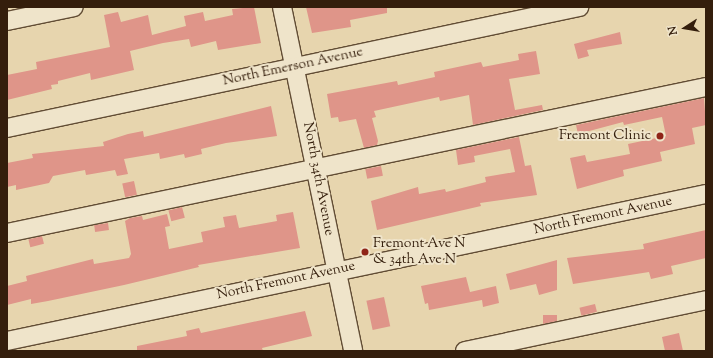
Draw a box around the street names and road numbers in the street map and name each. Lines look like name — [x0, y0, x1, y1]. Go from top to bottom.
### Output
street label: North Emerson Avenue — [221, 44, 365, 90]
street label: North 34th Avenue — [299, 121, 337, 237]
street label: North Fremont Avenue — [532, 193, 674, 239]
street label: North Fremont Avenue — [215, 258, 357, 304]

